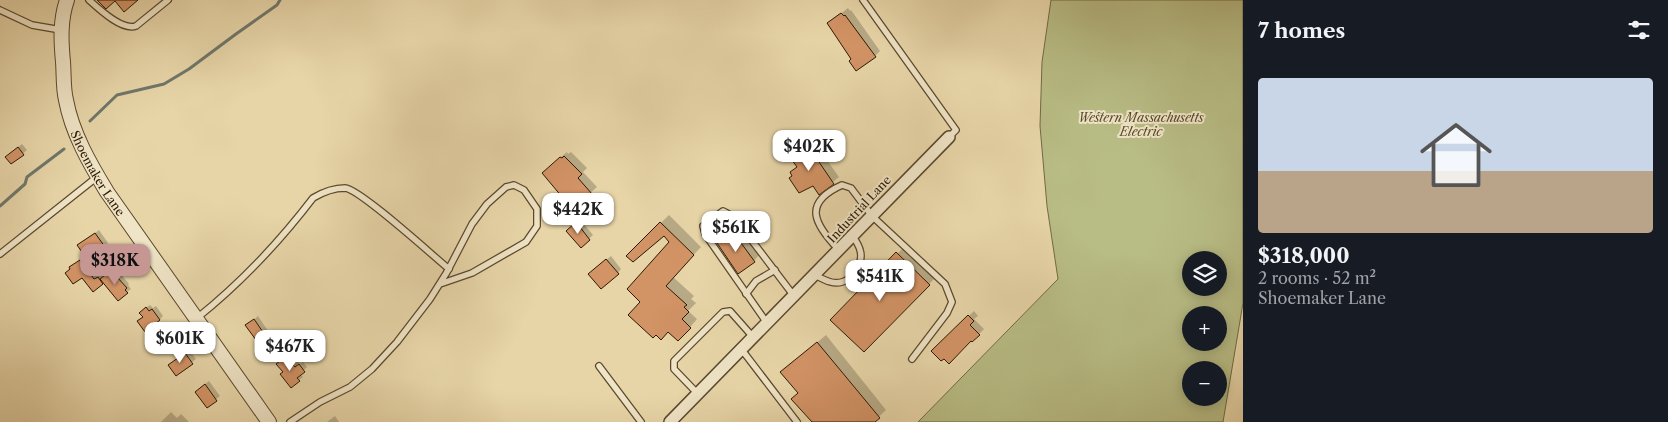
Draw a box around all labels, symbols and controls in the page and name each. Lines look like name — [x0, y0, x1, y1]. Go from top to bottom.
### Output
icon: filters — [1625, 16, 1653, 44]
text: 7 homes — [1258, 18, 1345, 43]
park label: Western Massachusetts Electric — [1078, 110, 1205, 139]
icon: home — [1411, 110, 1501, 200]
street label: Shoemaker Lane — [68, 128, 129, 219]
pin: $402K — [774, 130, 844, 172]
text: $402K — [784, 136, 834, 156]
street label: Industrial Lane — [824, 172, 894, 246]
pin: $442K — [543, 192, 613, 235]
text: $442K — [553, 199, 603, 219]
pin: $561K — [701, 210, 771, 253]
text: $561K — [712, 217, 760, 237]
text: $318,000 — [1258, 243, 1350, 268]
pin: $318K — [80, 244, 150, 286]
text: $318K — [91, 250, 139, 270]
map controls — [1182, 251, 1227, 406]
button: layers — [1182, 251, 1227, 296]
pin: $541K — [845, 260, 915, 302]
text: $541K — [856, 266, 904, 286]
text: 2 rooms · 52 m² — [1258, 268, 1376, 288]
text: Shoemaker Lane — [1258, 288, 1386, 308]
button: + — [1182, 306, 1227, 351]
pin: $601K — [145, 322, 215, 364]
text: $601K — [156, 328, 204, 348]
pin: $467K — [255, 330, 325, 372]
text: $467K — [266, 336, 314, 356]
button: − — [1182, 361, 1227, 406]

